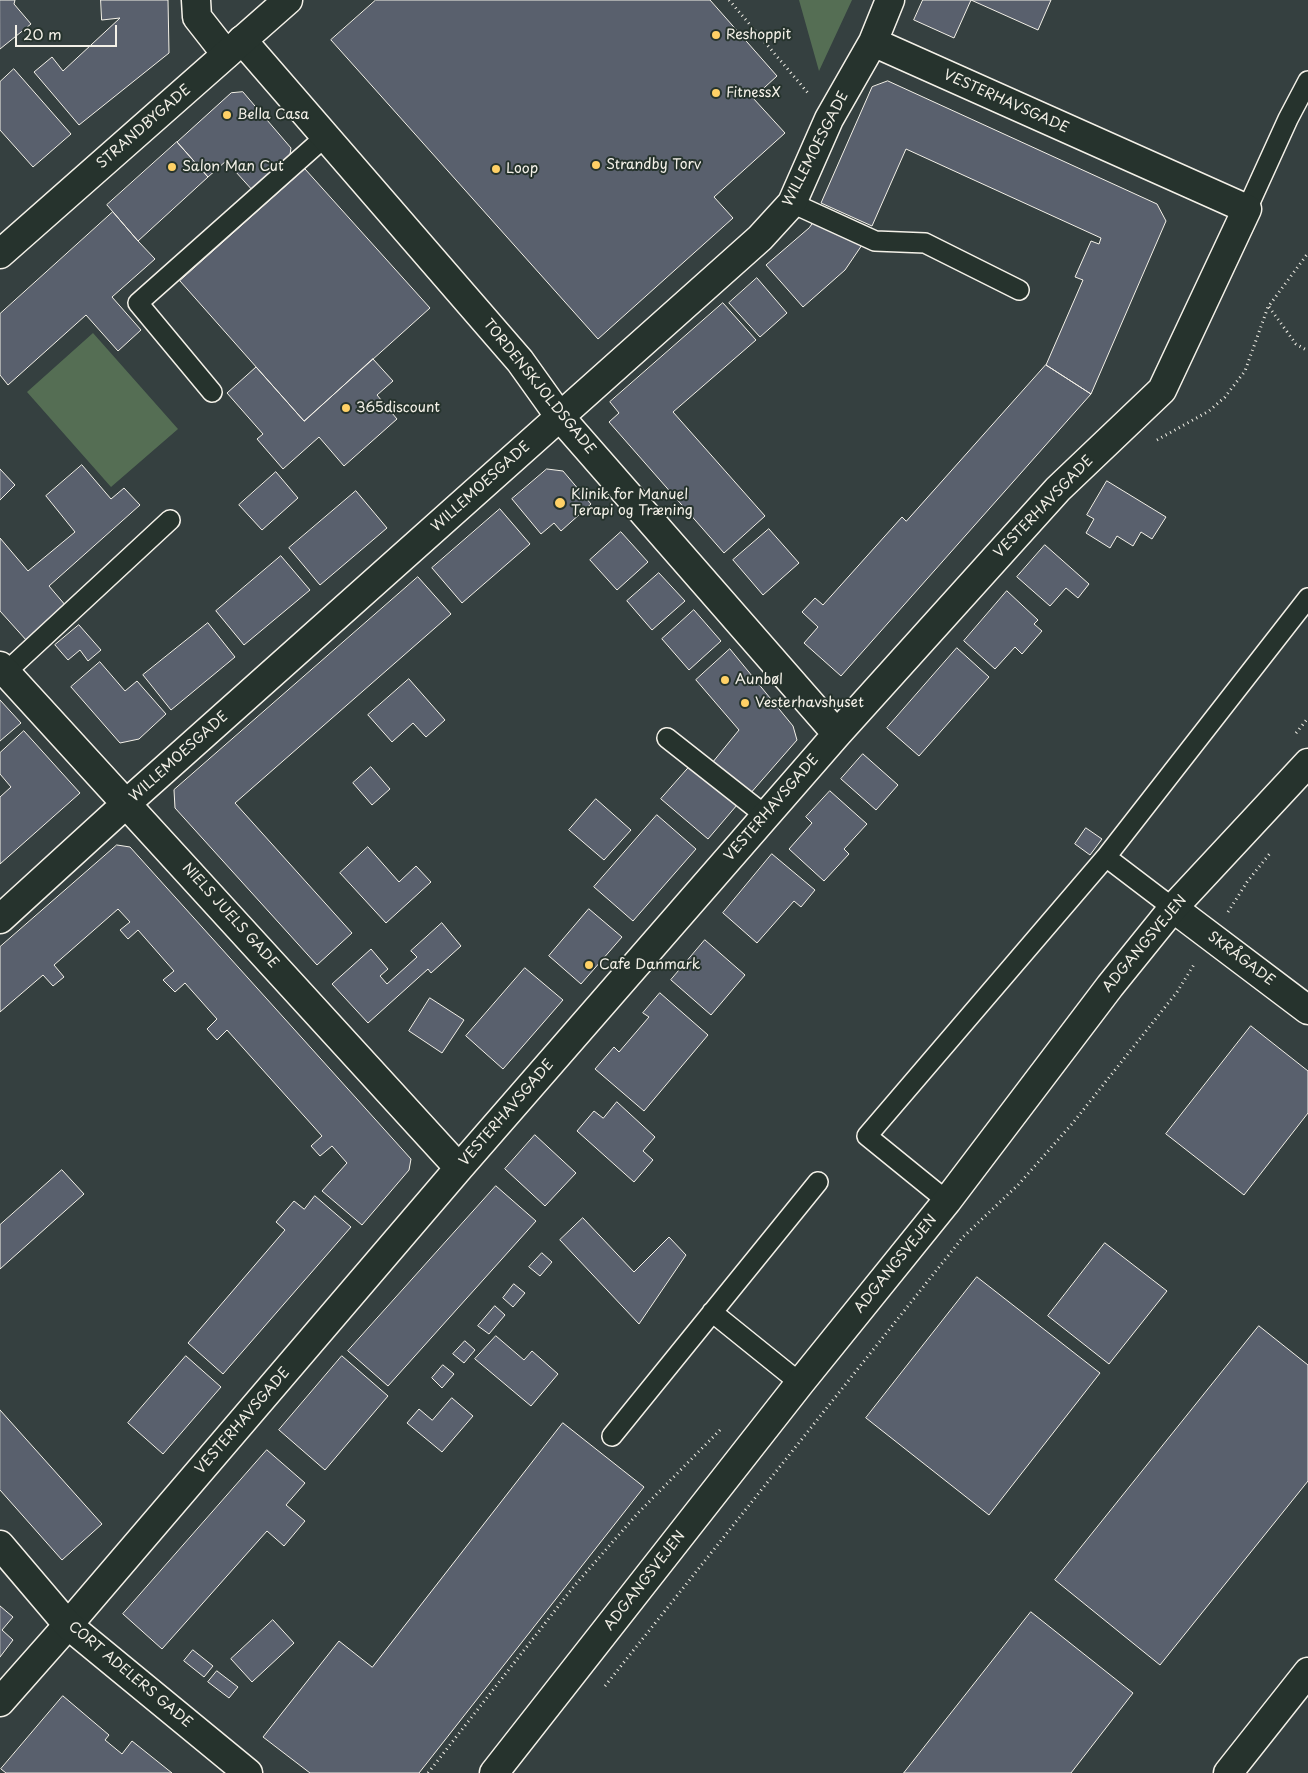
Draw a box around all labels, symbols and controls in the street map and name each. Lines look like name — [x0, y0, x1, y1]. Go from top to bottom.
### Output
scale bar — [18, 15, 120, 47]
text: 20 m — [23, 22, 62, 45]
place label: Reshoppit — [726, 27, 791, 43]
marker: Reshoppit — [710, 29, 722, 41]
street label: VESTERHAVSGADE — [941, 67, 1071, 137]
street label: STRANDBYGADE — [94, 82, 194, 172]
place label: FitnessX — [726, 85, 781, 101]
marker: FitnessX — [710, 87, 722, 99]
street label: WILLEMOESGADE — [780, 89, 852, 209]
place label: Bella Casa — [237, 107, 309, 123]
marker: Bella Casa — [221, 109, 233, 121]
place label: Strandby Torv — [606, 157, 701, 173]
place label: Salon Man Cut — [182, 159, 284, 175]
marker: Strandby Torv — [590, 159, 602, 171]
marker: Salon Man Cut — [166, 161, 178, 173]
place label: Loop — [506, 161, 538, 177]
marker: Loop — [490, 163, 502, 175]
street label: TORDENSKJOLDSGADE — [479, 316, 599, 458]
place label: 365discount — [356, 400, 440, 416]
marker: 365discount — [340, 402, 352, 414]
street label: WILLEMOESGADE — [428, 438, 534, 536]
street label: VESTERHAVSGADE — [991, 453, 1097, 561]
place label: Klinik for Manuel Terapi og Træning — [571, 487, 693, 520]
marker: Klinik for Manuel Terapi og Træning — [553, 496, 567, 510]
place label: Aunbøl — [735, 672, 783, 688]
marker: Aunbøl — [719, 674, 731, 686]
place label: Vesterhavshuset — [755, 695, 864, 711]
marker: Vesterhavshuset — [739, 697, 751, 709]
street label: WILLEMOESGADE — [126, 708, 232, 806]
street label: VESTERHAVSGADE — [721, 752, 823, 864]
street label: NIELS JUELS GADE — [178, 860, 282, 972]
street label: ADGANGSVEJEN — [1100, 892, 1190, 996]
street label: SKRÅGADE — [1204, 928, 1278, 990]
place label: Cafe Danmark — [599, 957, 700, 973]
marker: Cafe Danmark — [583, 959, 595, 971]
street label: VESTERHAVSGADE — [456, 1057, 558, 1169]
street label: ADGANGSVEJEN — [851, 1211, 941, 1317]
street label: VESTERHAVSGADE — [192, 1365, 294, 1477]
street label: ADGANGSVEJEN — [601, 1528, 689, 1634]
street label: CORT ADELERS GADE — [65, 1618, 195, 1732]

